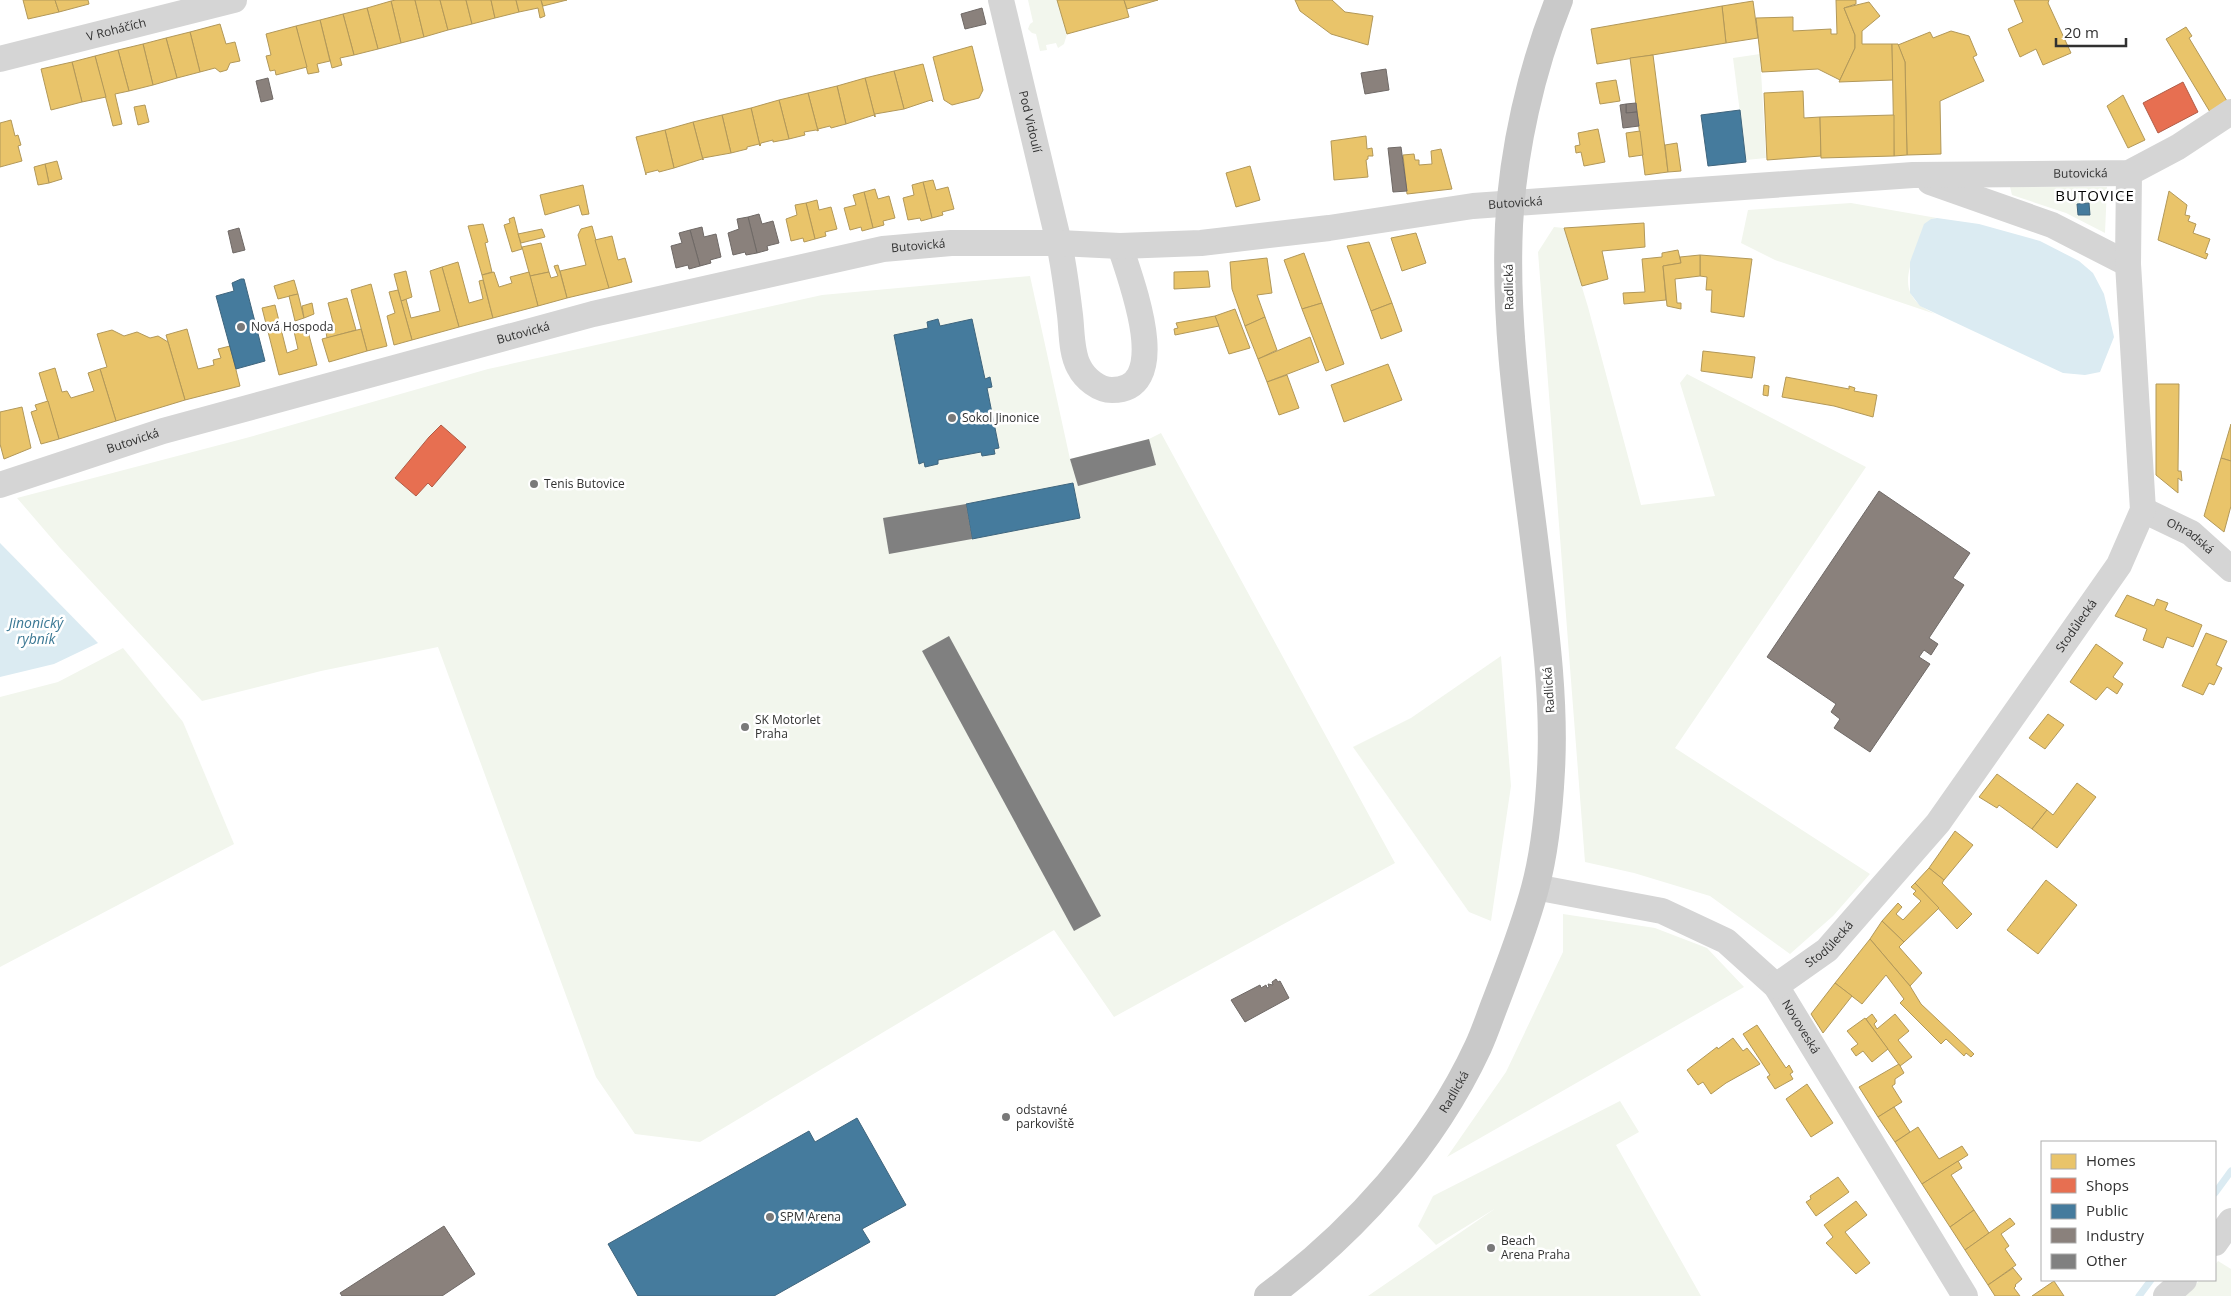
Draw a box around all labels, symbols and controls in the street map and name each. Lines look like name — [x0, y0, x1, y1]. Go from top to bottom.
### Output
street label: V Roháčích — [85, 13, 148, 45]
scale bar — [2056, 15, 2126, 47]
text: 20 m — [2064, 22, 2099, 42]
street label: Pod Vidoulí — [1015, 89, 1046, 155]
street label: Butovická — [2053, 164, 2108, 182]
district label: BUTOVICE — [2055, 185, 2135, 205]
street label: Butovická — [1488, 192, 1543, 213]
street label: Butovická — [890, 235, 946, 256]
street label: Radlická — [1500, 264, 1517, 310]
street label: Butovická — [495, 317, 552, 348]
place label: Nová Hospoda — [251, 318, 333, 335]
marker: Nová Hospoda — [235, 321, 247, 333]
place label: Sokol Jinonice — [962, 409, 1039, 426]
marker: Sokol Jinonice — [946, 412, 958, 424]
street label: Butovická — [104, 424, 161, 457]
place label: Tenis Butovice — [544, 475, 625, 492]
marker: Tenis Butovice — [528, 478, 540, 490]
street label: Ohradská — [2164, 513, 2218, 558]
street label: Stodůlecká — [2051, 596, 2101, 655]
water label: Jinonický rybník — [6, 613, 65, 648]
street label: Radlická — [1538, 666, 1559, 714]
place label: SK Motorlet Praha — [755, 711, 821, 742]
marker: SK Motorlet Praha — [739, 721, 751, 733]
street label: Stodůlecká — [1801, 917, 1857, 971]
street label: Novoveská — [1778, 996, 1824, 1057]
street label: Radlická — [1435, 1068, 1473, 1116]
place label: odstavné parkoviště — [1016, 1101, 1074, 1132]
marker: odstavné parkoviště — [1000, 1111, 1012, 1123]
legend — [2041, 1141, 2216, 1281]
text: Homes — [2086, 1150, 2136, 1170]
text: Shops — [2086, 1175, 2129, 1195]
text: Public — [2086, 1200, 2128, 1220]
place label: SPM Arena — [780, 1208, 841, 1225]
marker: SPM Arena — [764, 1211, 776, 1223]
text: Industry — [2086, 1225, 2144, 1245]
place label: Beach Arena Praha — [1501, 1232, 1570, 1263]
marker: Beach Arena Praha — [1485, 1242, 1497, 1254]
text: Other — [2086, 1250, 2127, 1270]

